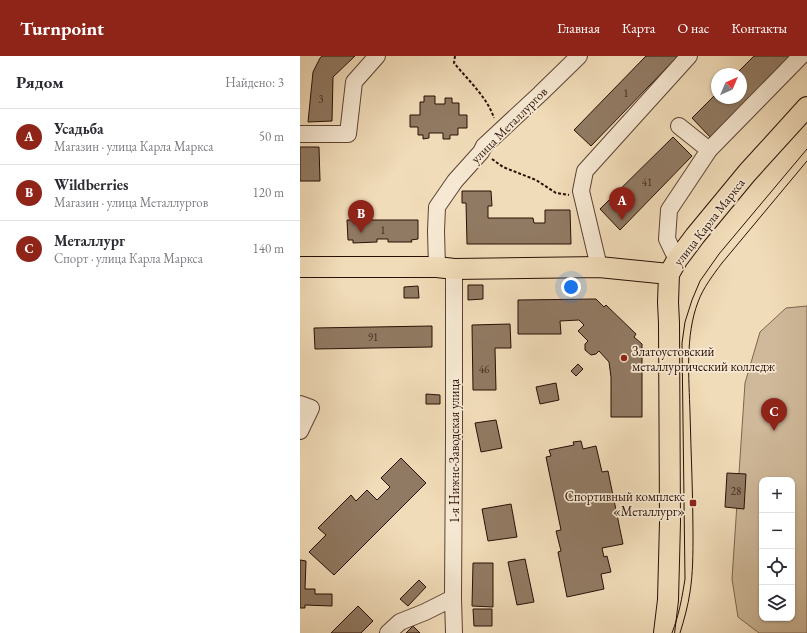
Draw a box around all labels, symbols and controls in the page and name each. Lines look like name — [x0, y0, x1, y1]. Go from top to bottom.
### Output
text: Turnpoint — [20, 16, 104, 41]
text: Главная — [557, 19, 600, 37]
text: Карта — [622, 19, 655, 37]
text: О нас — [677, 19, 709, 37]
text: Контакты — [731, 19, 787, 37]
north arrow — [711, 68, 747, 104]
text: Рядом — [16, 71, 64, 93]
text: Найдено: 3 — [225, 74, 284, 91]
street label: улица Металлургов — [467, 83, 551, 167]
house number: 1 — [623, 86, 629, 100]
house number: 3 — [318, 92, 324, 106]
text: Усадьба — [54, 119, 104, 138]
text: A — [24, 128, 34, 145]
text: 50 m — [259, 128, 284, 145]
text: Магазин · улица Карла Маркса — [54, 138, 214, 155]
street label: улица Карла Маркса — [669, 174, 749, 269]
text: Wildberries — [54, 175, 129, 194]
house number: 41 — [642, 175, 652, 189]
text: B — [25, 184, 33, 201]
text: 120 m — [253, 184, 284, 201]
pin: A — [609, 187, 635, 220]
text: Магазин · улица Металлургов — [54, 194, 208, 211]
pin: B — [348, 200, 374, 233]
house number: 1 — [380, 223, 386, 237]
text: Металлург — [54, 231, 125, 250]
text: C — [24, 240, 34, 257]
text: 140 m — [253, 240, 284, 257]
text: Спорт · улица Карла Маркса — [54, 250, 203, 267]
your location — [561, 277, 581, 297]
house number: 91 — [368, 330, 378, 344]
place label: Златоустовский металлургический колледж — [632, 343, 775, 375]
marker: Златоустовский металлургический колледж — [619, 353, 629, 363]
house number: 46 — [479, 362, 490, 376]
street label: 1-я Нижне-Заводская улица — [446, 378, 463, 523]
pin: C — [761, 398, 787, 431]
map controls — [759, 477, 795, 621]
button: + — [759, 477, 795, 513]
house number: 28 — [731, 484, 741, 498]
place label: Спортивный комплекс «Металлург» — [565, 488, 685, 520]
marker: Спортивный комплекс «Металлург» — [688, 498, 698, 508]
button: − — [759, 513, 795, 549]
button: locate — [759, 549, 795, 585]
button: layers — [759, 585, 795, 621]

